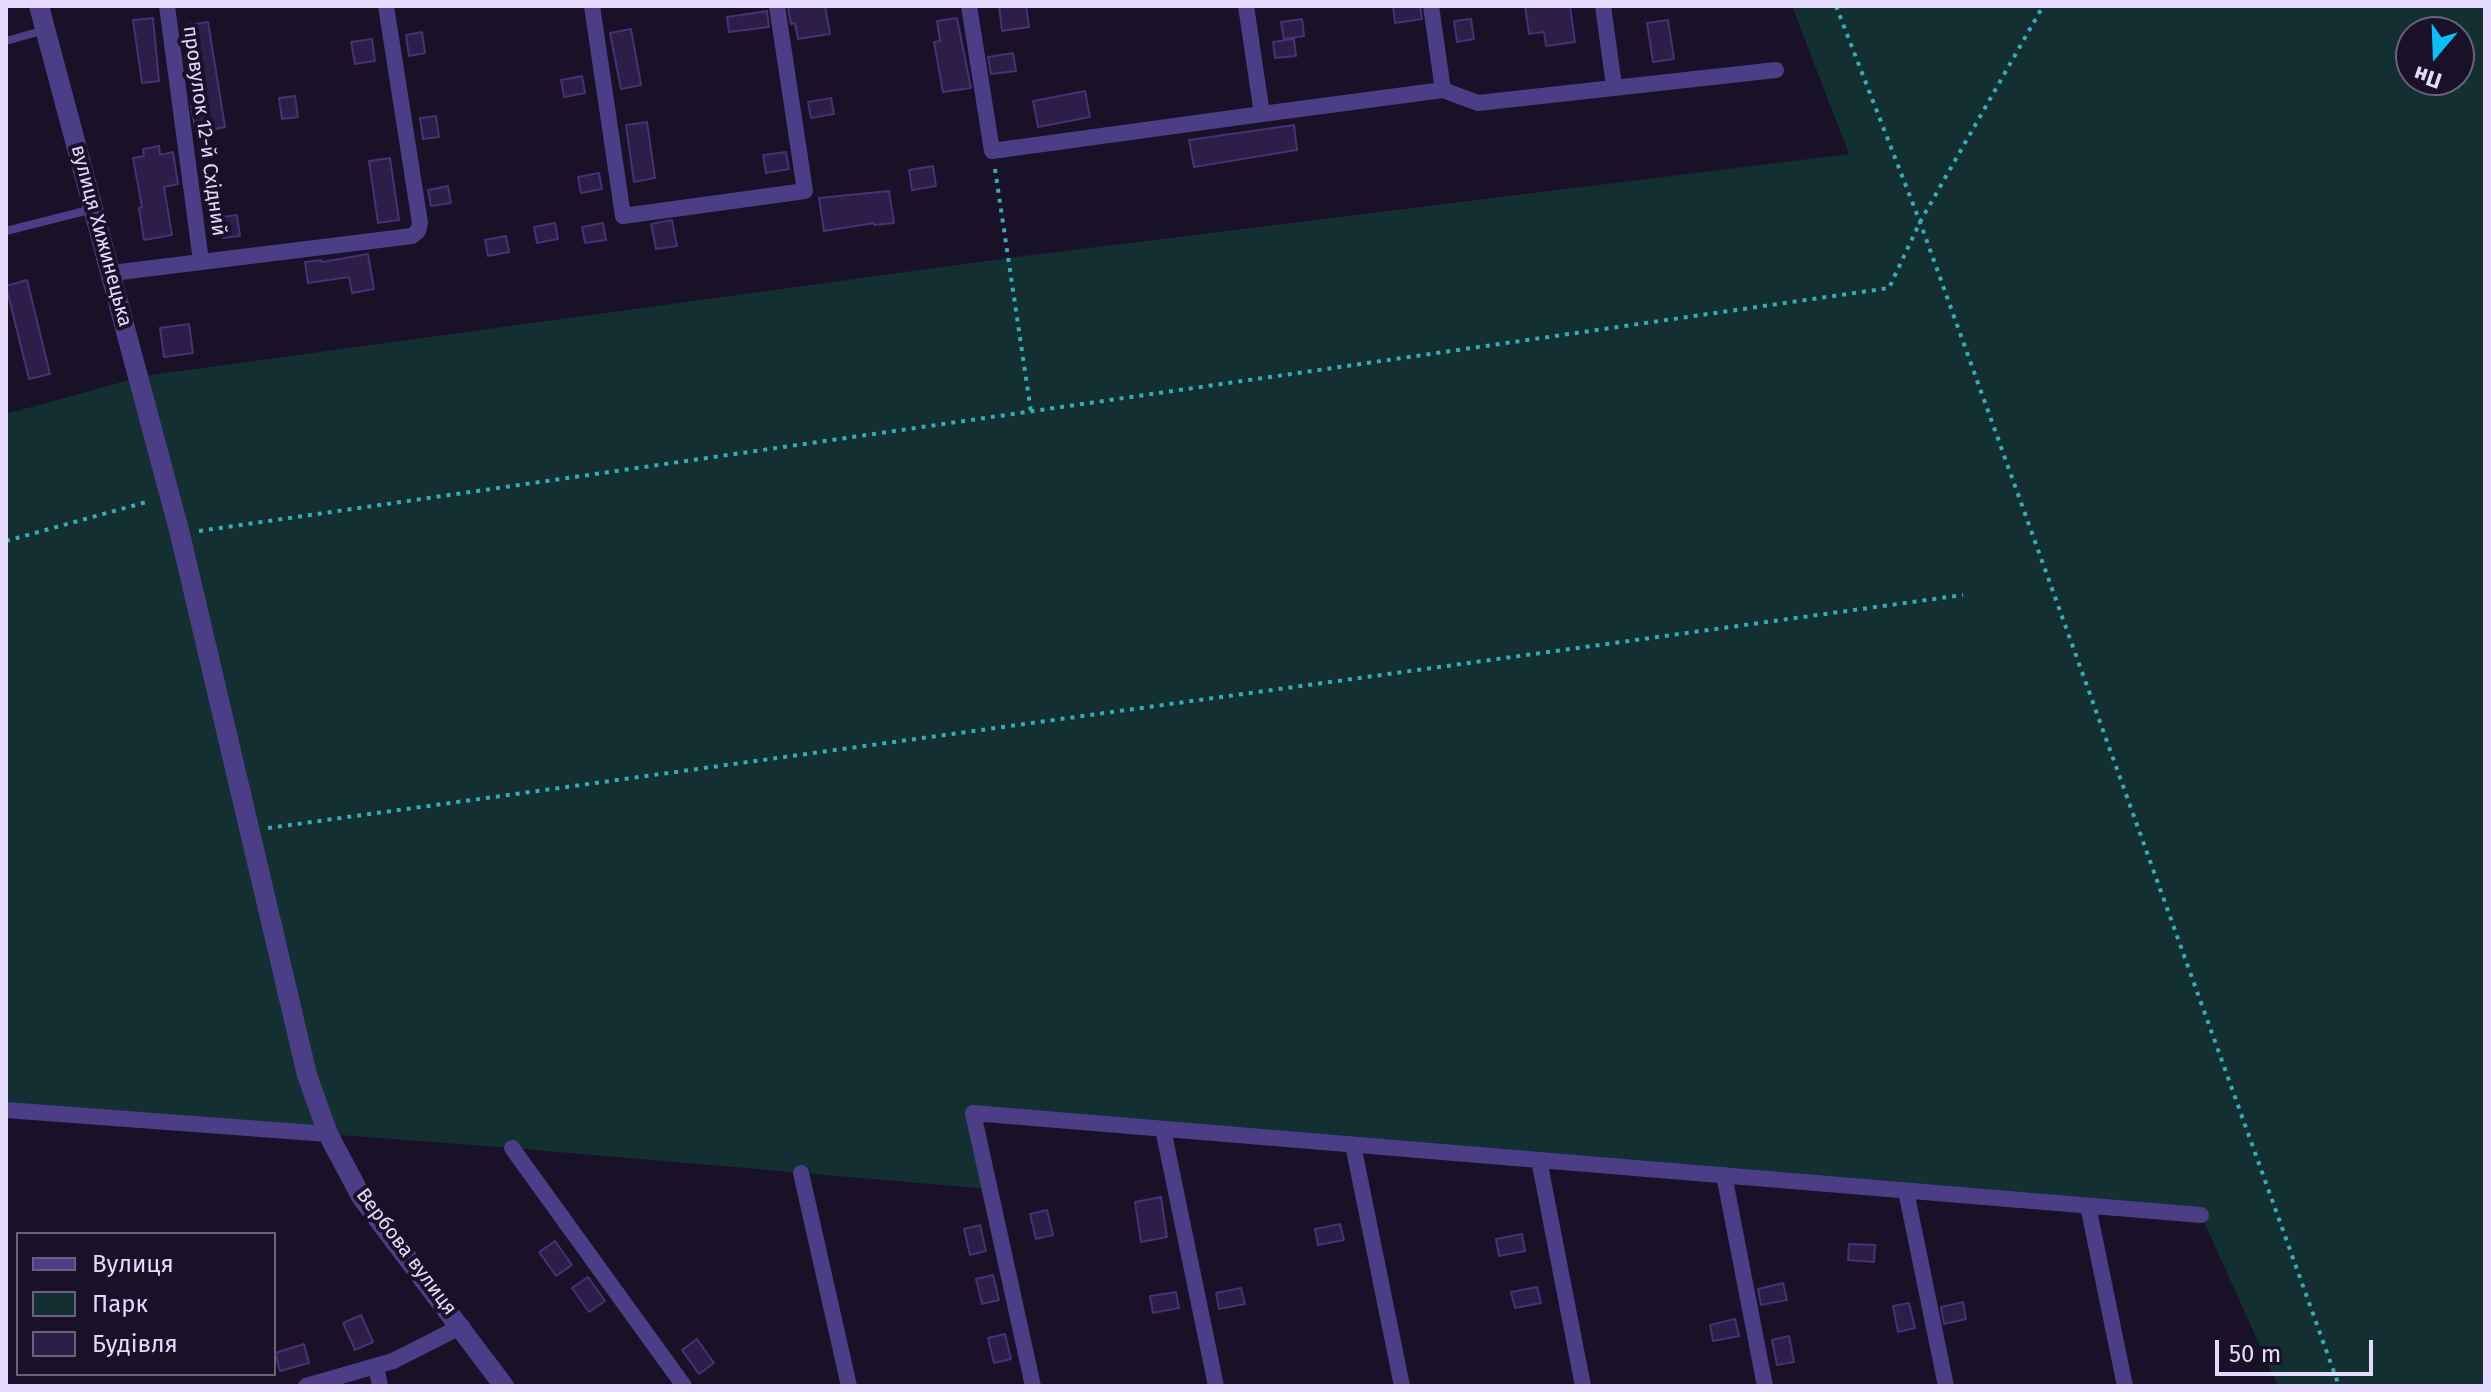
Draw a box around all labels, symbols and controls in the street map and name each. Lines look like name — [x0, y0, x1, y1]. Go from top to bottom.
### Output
north arrow — [2395, 16, 2475, 96]
street label: провулок 12-й Східний — [177, 24, 231, 238]
text: Пн — [2410, 60, 2445, 95]
street label: вулиця Хижинецька — [65, 143, 137, 329]
street label: Вербова вулиця — [351, 1184, 461, 1320]
legend — [16, 1232, 276, 1376]
text: Вулиця — [92, 1250, 174, 1278]
text: Парк — [92, 1290, 148, 1318]
scale bar — [2219, 1324, 2377, 1374]
text: Будівля — [92, 1330, 178, 1358]
text: 50 m — [2229, 1340, 2281, 1368]

